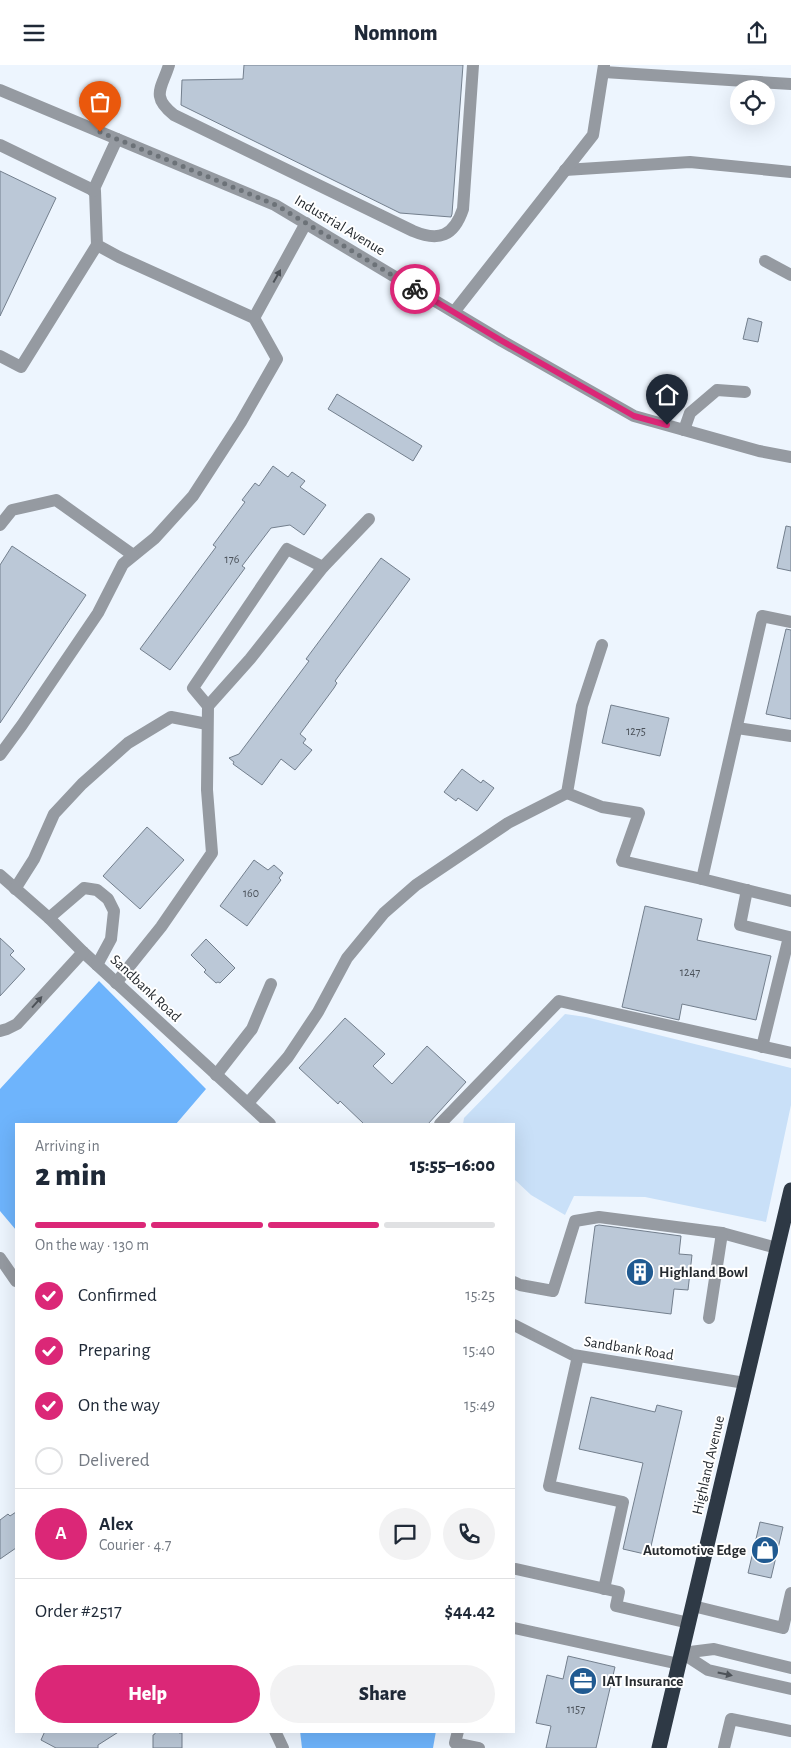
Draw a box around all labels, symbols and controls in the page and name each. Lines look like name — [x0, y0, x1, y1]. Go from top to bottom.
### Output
icon: menu — [20, 19, 48, 47]
icon: share — [743, 19, 771, 47]
text: Nomnom — [354, 22, 437, 44]
map controls — [730, 80, 775, 125]
button: locate — [730, 80, 775, 125]
pin — [79, 81, 121, 132]
icon: bag — [86, 88, 114, 116]
street label: Industrial Avenue — [292, 193, 388, 258]
courier — [390, 264, 440, 314]
one-way arrow — [273, 268, 281, 283]
icon: bike — [401, 275, 429, 303]
pin — [646, 374, 688, 425]
icon: home — [653, 381, 681, 409]
house number: 176 — [225, 553, 240, 565]
house number: 1275 — [626, 725, 646, 737]
house number: 160 — [243, 887, 259, 899]
street label: Sandbank Road — [107, 952, 184, 1025]
house number: 1247 — [680, 966, 700, 978]
one-way arrow — [31, 996, 43, 1008]
text: Arriving in — [35, 1138, 100, 1154]
text: 15:55–16:00 — [410, 1156, 495, 1175]
text: 2 min — [35, 1159, 107, 1191]
text: On the way · 130 m — [35, 1237, 149, 1253]
building icon: Highland Bowl — [625, 1257, 655, 1287]
place label: Highland Bowl — [659, 1265, 748, 1280]
icon: check — [35, 1282, 63, 1310]
text: Confirmed — [78, 1286, 157, 1305]
text: 15:25 — [465, 1287, 495, 1303]
street label: Sandbank Road — [583, 1334, 675, 1363]
icon: check — [35, 1337, 63, 1365]
text: Preparing — [78, 1341, 151, 1360]
text: 15:40 — [463, 1342, 495, 1358]
icon: check — [35, 1392, 63, 1420]
text: On the way — [78, 1396, 160, 1415]
text: 15:49 — [464, 1397, 495, 1413]
street label: Highland Avenue — [690, 1414, 727, 1516]
text: Delivered — [78, 1451, 150, 1470]
button: chat — [379, 1508, 431, 1560]
button: phone — [443, 1508, 495, 1560]
text: Alex — [99, 1515, 133, 1534]
text: A — [55, 1524, 67, 1543]
shop icon: Automotive Edge — [750, 1535, 780, 1565]
text: Courier · 4.7 — [99, 1537, 171, 1553]
place label: Automotive Edge — [643, 1543, 746, 1558]
text: Order #2517 — [35, 1602, 122, 1621]
text: $44.42 — [444, 1602, 495, 1621]
button: Help — [35, 1665, 260, 1723]
button: Share — [270, 1665, 495, 1723]
office icon: IAT Insurance — [568, 1666, 598, 1696]
one-way arrow — [717, 1670, 732, 1678]
place label: IAT Insurance — [602, 1674, 683, 1689]
house number: 1157 — [567, 1703, 585, 1715]

